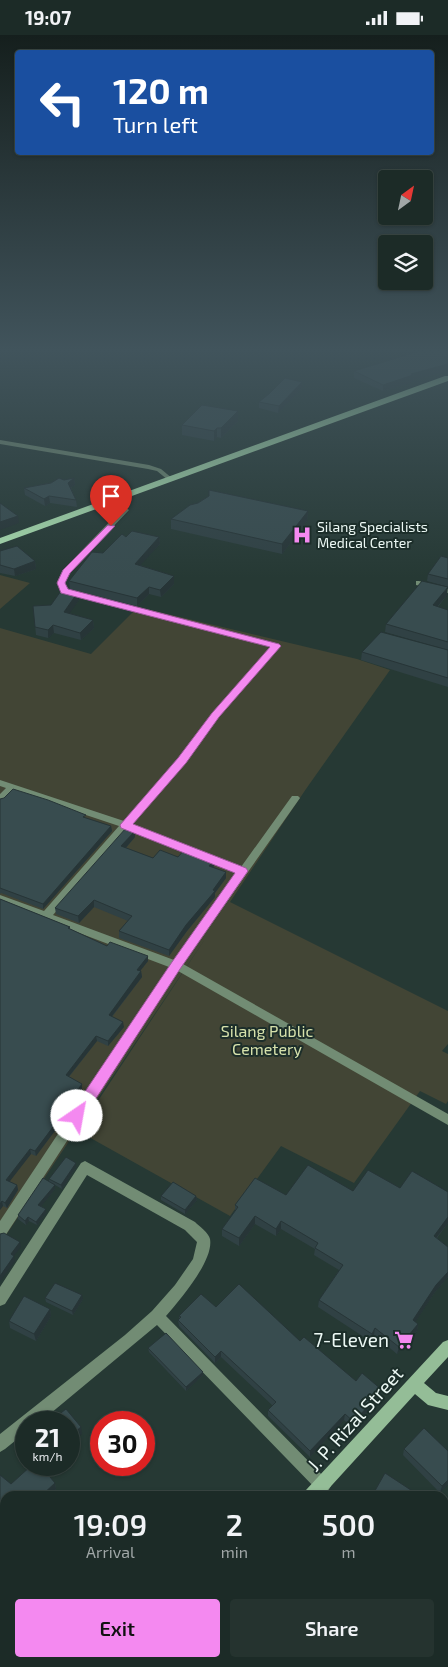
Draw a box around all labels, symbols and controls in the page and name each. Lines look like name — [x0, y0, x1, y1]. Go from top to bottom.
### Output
text: 19:07 — [25, 6, 71, 29]
text: 120 m — [113, 69, 209, 111]
icon: left — [30, 70, 95, 135]
text: Turn left — [113, 111, 198, 137]
north arrow — [378, 170, 432, 225]
map controls — [378, 170, 433, 290]
button: layers — [378, 235, 433, 290]
pin — [90, 475, 132, 526]
icon: arrive — [97, 482, 125, 510]
place label: Silang Specialists Medical Center — [317, 518, 428, 551]
hospital icon: Silang Specialists Medical Center — [291, 524, 313, 546]
park label: Silang Public Cemetery — [221, 1021, 313, 1058]
position arrow — [50, 1089, 102, 1141]
place label: 7-Eleven — [314, 1328, 389, 1351]
supermarket icon: 7-Eleven — [393, 1329, 415, 1351]
street label: J. P. Rizal Street — [302, 1362, 407, 1475]
speed limit sign: 30 — [90, 1411, 155, 1476]
text: 21 — [35, 1422, 60, 1452]
text: km/h — [33, 1449, 62, 1463]
text: 19:09 — [74, 1506, 147, 1542]
text: 2 — [226, 1506, 243, 1542]
text: 500 — [322, 1506, 375, 1542]
text: Arrival — [86, 1542, 135, 1561]
text: min — [221, 1542, 248, 1561]
text: m — [342, 1542, 356, 1561]
button: Exit — [15, 1599, 220, 1657]
button: Share — [230, 1599, 434, 1657]

